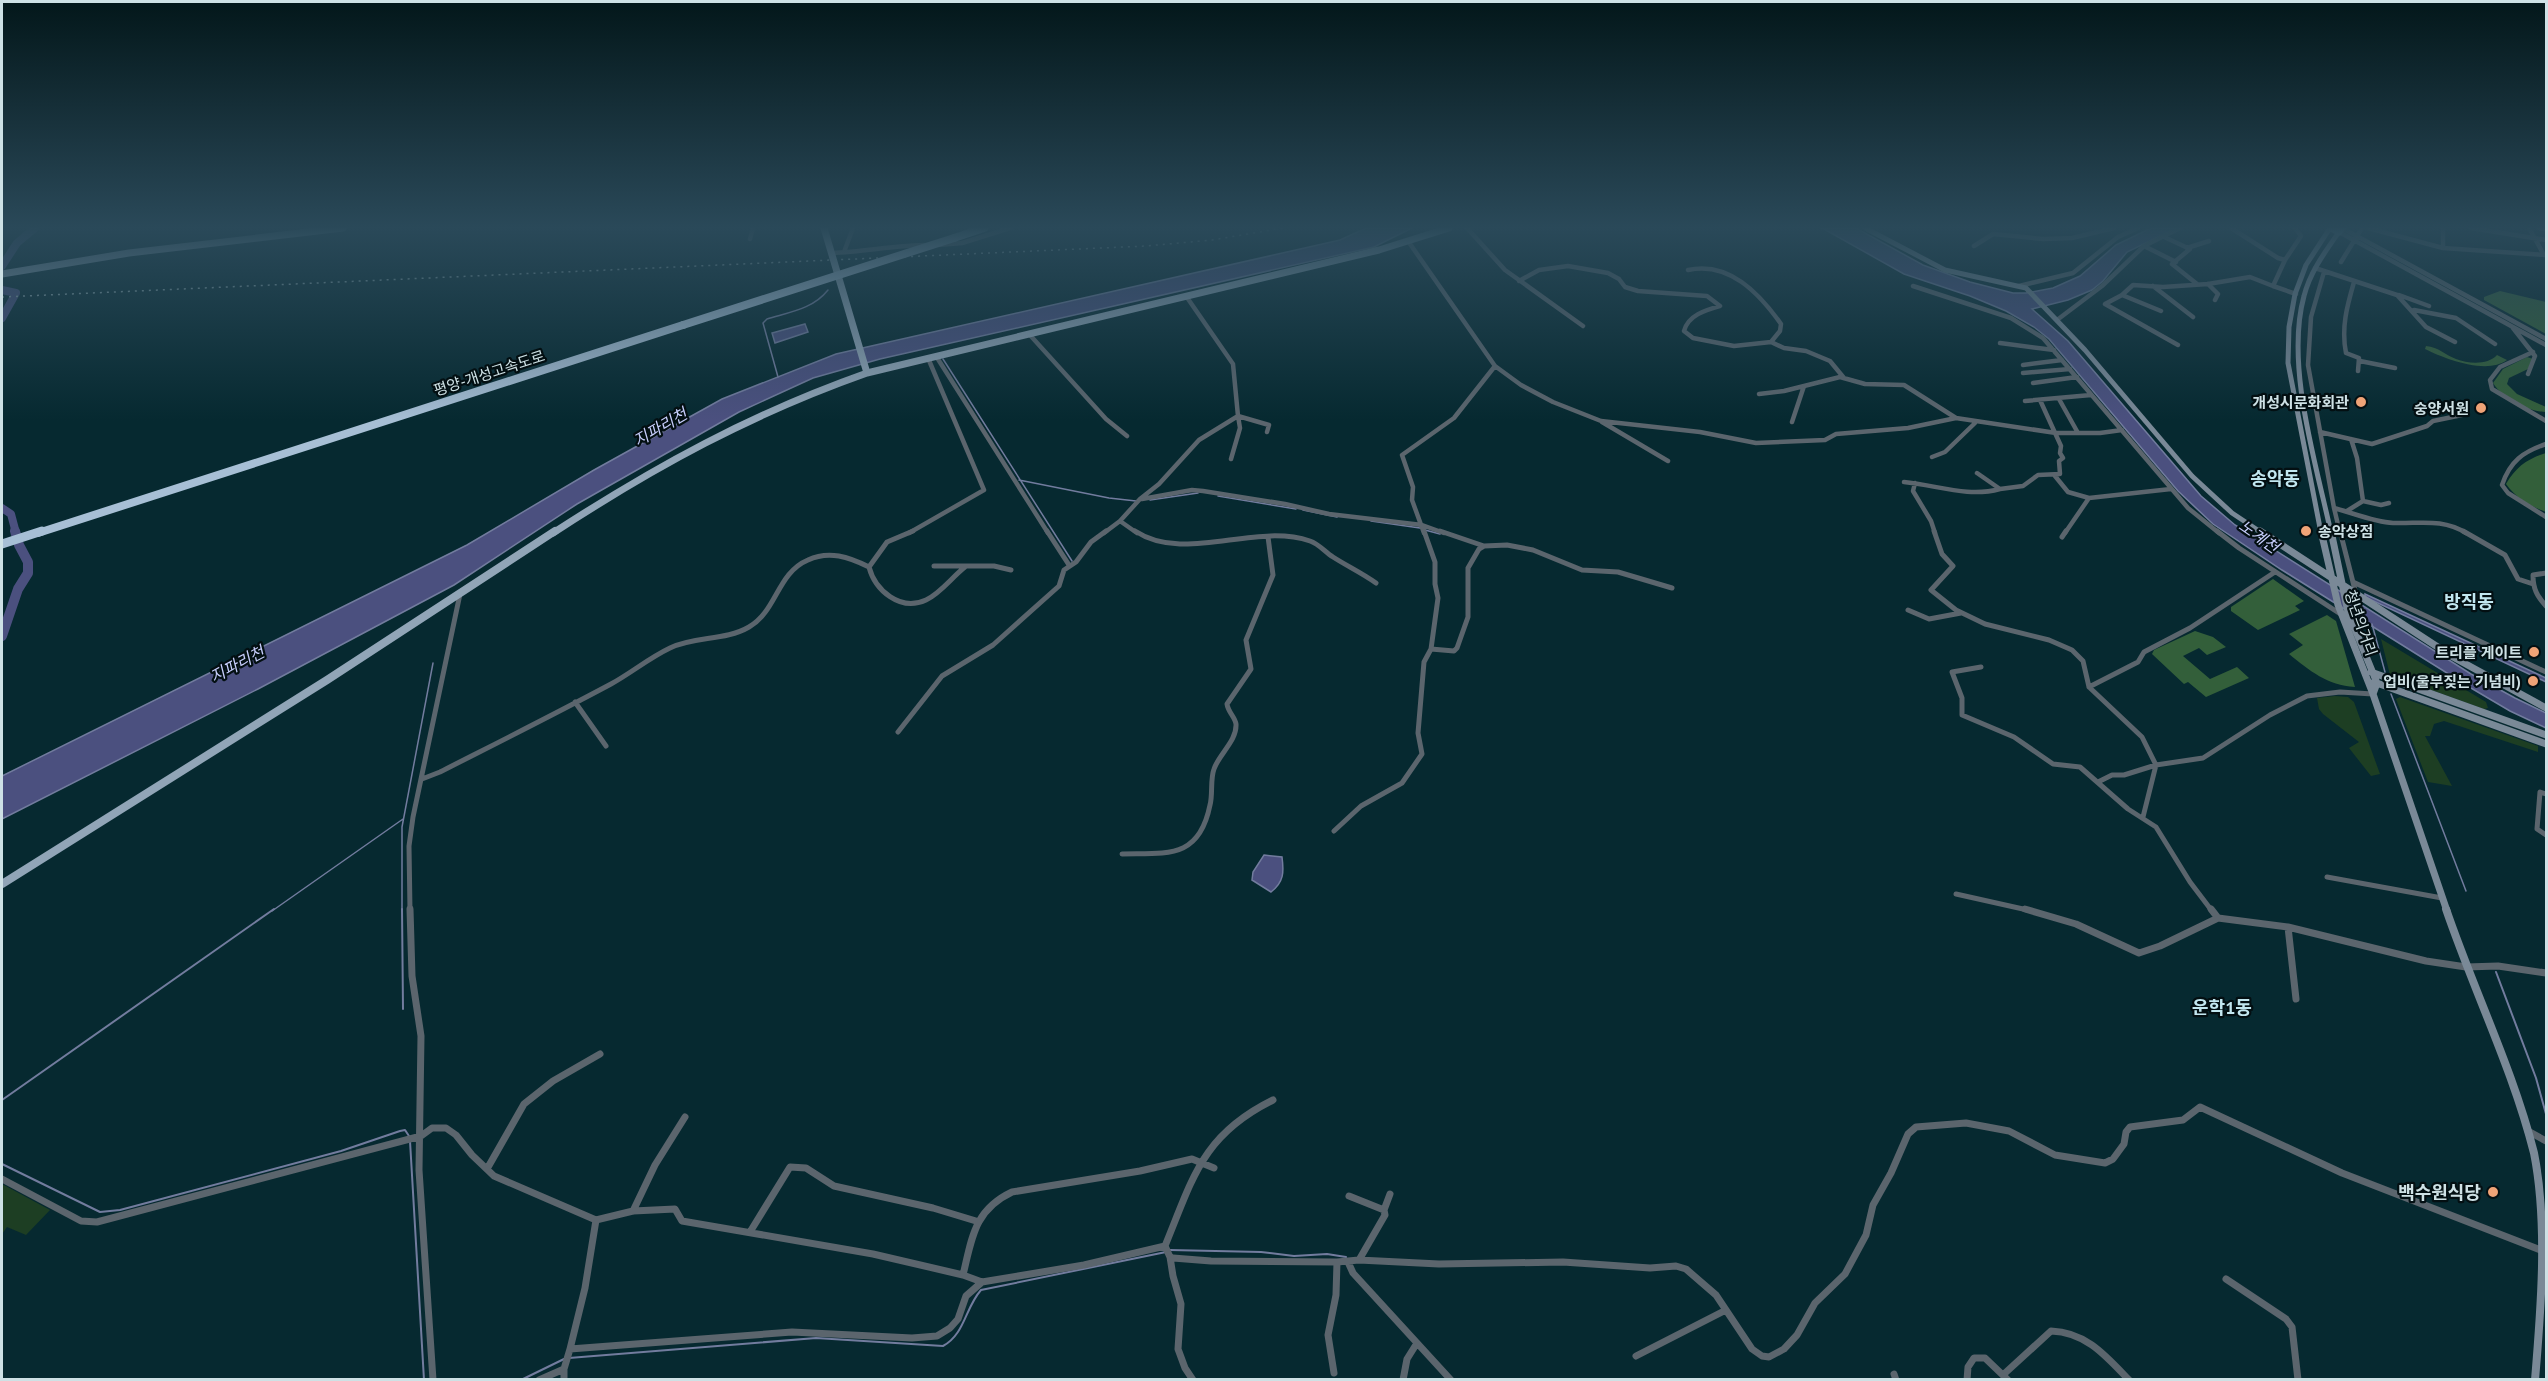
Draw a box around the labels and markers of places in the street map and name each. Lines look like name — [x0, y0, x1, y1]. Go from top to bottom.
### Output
place label: 개성시문화회관 — [2252, 393, 2349, 412]
marker: 개성시문화회관 — [2354, 395, 2368, 409]
place label: 숭양서원 — [2414, 399, 2469, 418]
marker: 숭양서원 — [2474, 401, 2488, 415]
place label: 송악상점 — [2318, 522, 2373, 541]
marker: 송악상점 — [2299, 524, 2313, 538]
place label: 트리플 게이트 — [2435, 643, 2522, 662]
marker: 트리플 게이트 — [2527, 645, 2541, 659]
place label: 업비(울부짖는 기념비) — [2383, 672, 2521, 691]
marker: 업비(울부짖는 기념비) — [2526, 674, 2540, 688]
place label: 백수원식당 — [2398, 1181, 2481, 1204]
marker: 백수원식당 — [2486, 1185, 2500, 1199]

